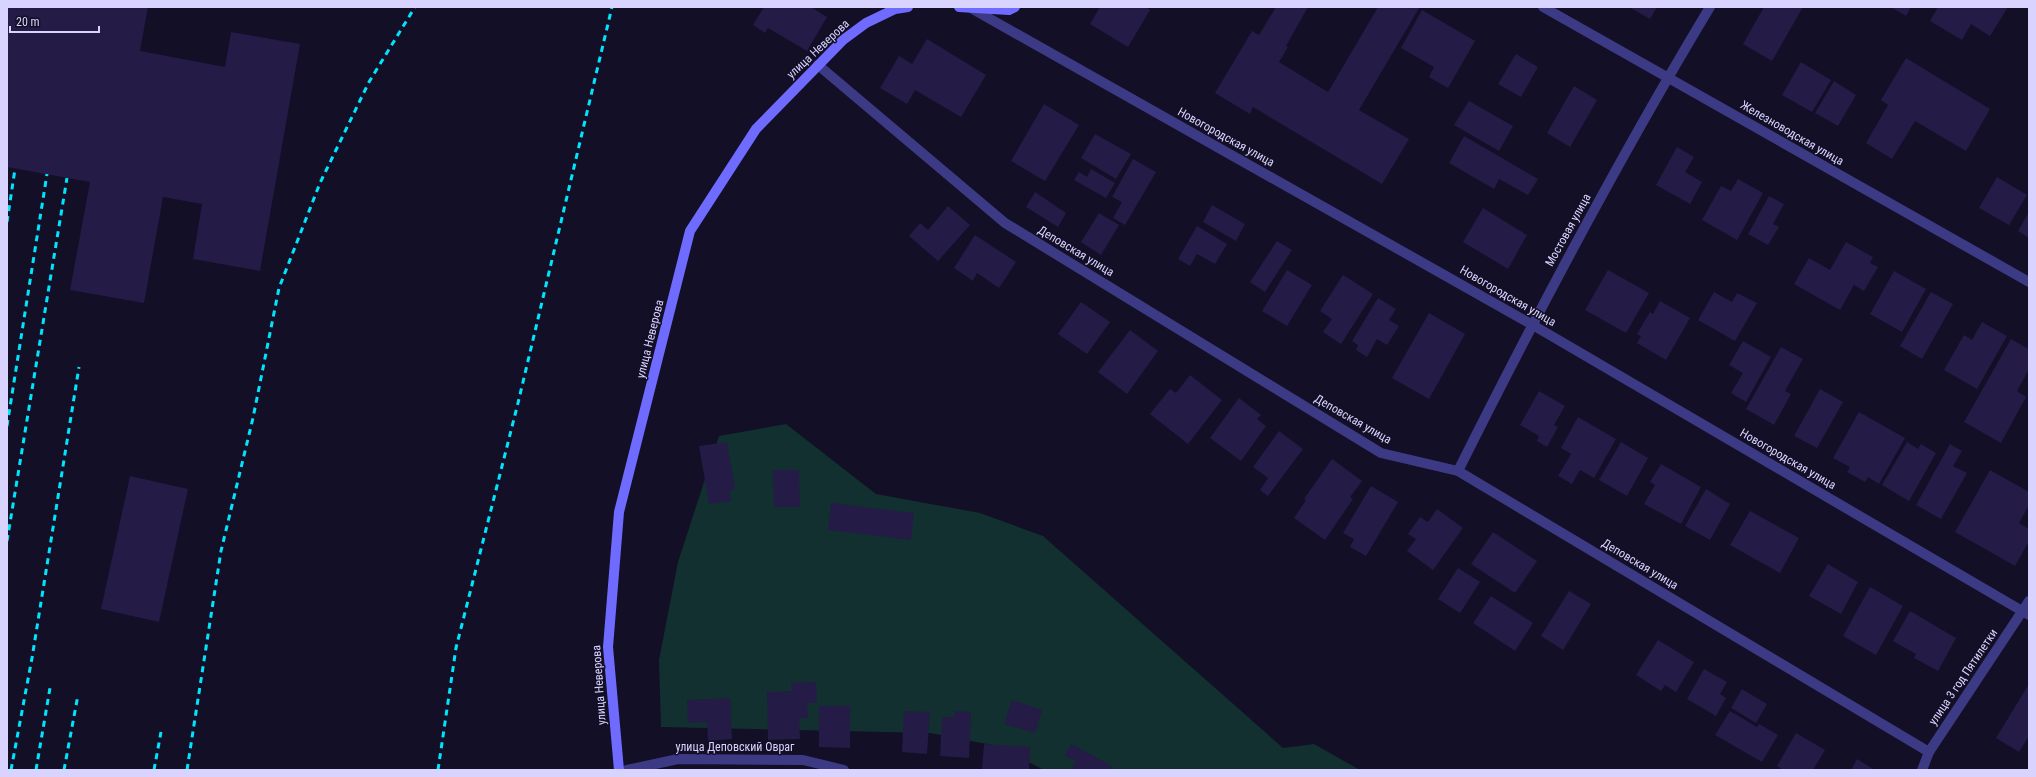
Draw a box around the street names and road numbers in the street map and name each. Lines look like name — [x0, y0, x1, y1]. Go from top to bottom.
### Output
street label: улица Неверова — [784, 16, 852, 81]
street label: Железноводская улица — [1738, 98, 1846, 168]
street label: Новогородская улица — [1175, 105, 1277, 170]
street label: Мостовая улица — [1542, 191, 1594, 269]
street label: Деповская улица — [1035, 223, 1117, 279]
street label: Новогородская улица — [1458, 263, 1559, 329]
street label: улица Неверова — [634, 298, 667, 380]
street label: Деповская улица — [1312, 391, 1394, 447]
street label: Новогородская улица — [1738, 426, 1839, 492]
street label: Деповская улица — [1599, 536, 1681, 592]
street label: улица 3 год Пятилетки — [1926, 626, 2000, 728]
street label: улица Неверова — [589, 644, 609, 726]
street label: улица Деповский Овраг — [675, 740, 795, 754]

